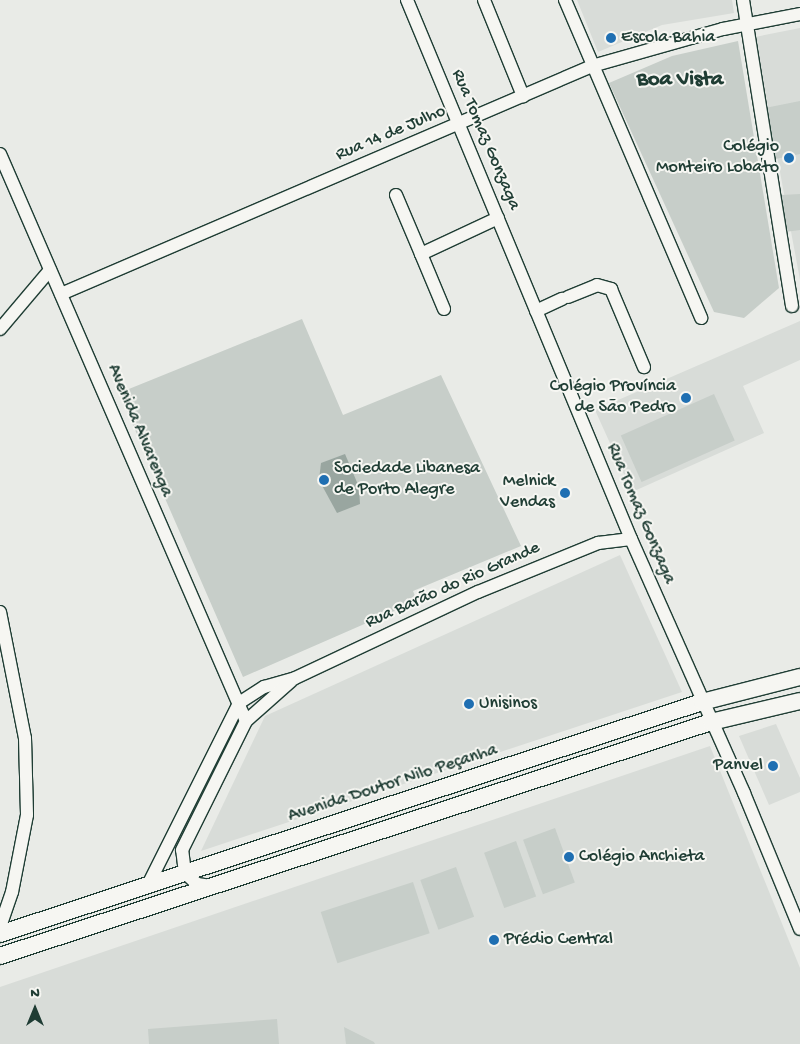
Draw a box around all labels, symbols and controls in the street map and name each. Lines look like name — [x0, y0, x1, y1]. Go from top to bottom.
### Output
place label: Escola Bahia — [621, 27, 715, 49]
marker: Escola Bahia — [605, 32, 617, 44]
street label: Rua Tomaz Gonzaga — [446, 66, 524, 214]
district label: Boa Vista — [637, 68, 723, 94]
street label: Rua 14 de Julho — [333, 101, 449, 167]
place label: Colégio Monteiro Lobato — [656, 137, 779, 180]
marker: Colégio Monteiro Lobato — [783, 152, 795, 164]
street label: Avenida Alvarenga — [101, 361, 177, 501]
place label: Colégio Província de São Pedro — [550, 377, 676, 419]
marker: Colégio Província de São Pedro — [680, 392, 692, 404]
street label: Rua Tomaz Gonzaga — [601, 440, 679, 588]
place label: Sociedade Libanesa de Porto Alegre — [334, 459, 480, 502]
place label: Melnick Vendas — [500, 472, 555, 514]
marker: Sociedade Libanesa de Porto Alegre — [318, 474, 330, 486]
marker: Melnick Vendas — [559, 487, 571, 499]
street label: Rua Barão do Rio Grande — [363, 538, 543, 634]
place label: Unisinos — [479, 693, 537, 715]
marker: Unisinos — [463, 698, 475, 710]
street label: Avenida Doutor Nilo Peçanha — [286, 740, 500, 828]
place label: Panvel — [713, 755, 763, 777]
marker: Panvel — [767, 760, 779, 772]
place label: Colégio Anchieta — [579, 846, 705, 868]
marker: Colégio Anchieta — [563, 851, 575, 863]
place label: Prédio Central — [504, 929, 613, 951]
marker: Prédio Central — [488, 934, 500, 946]
north arrow — [10, 984, 60, 1034]
text: N — [30, 985, 40, 1002]

